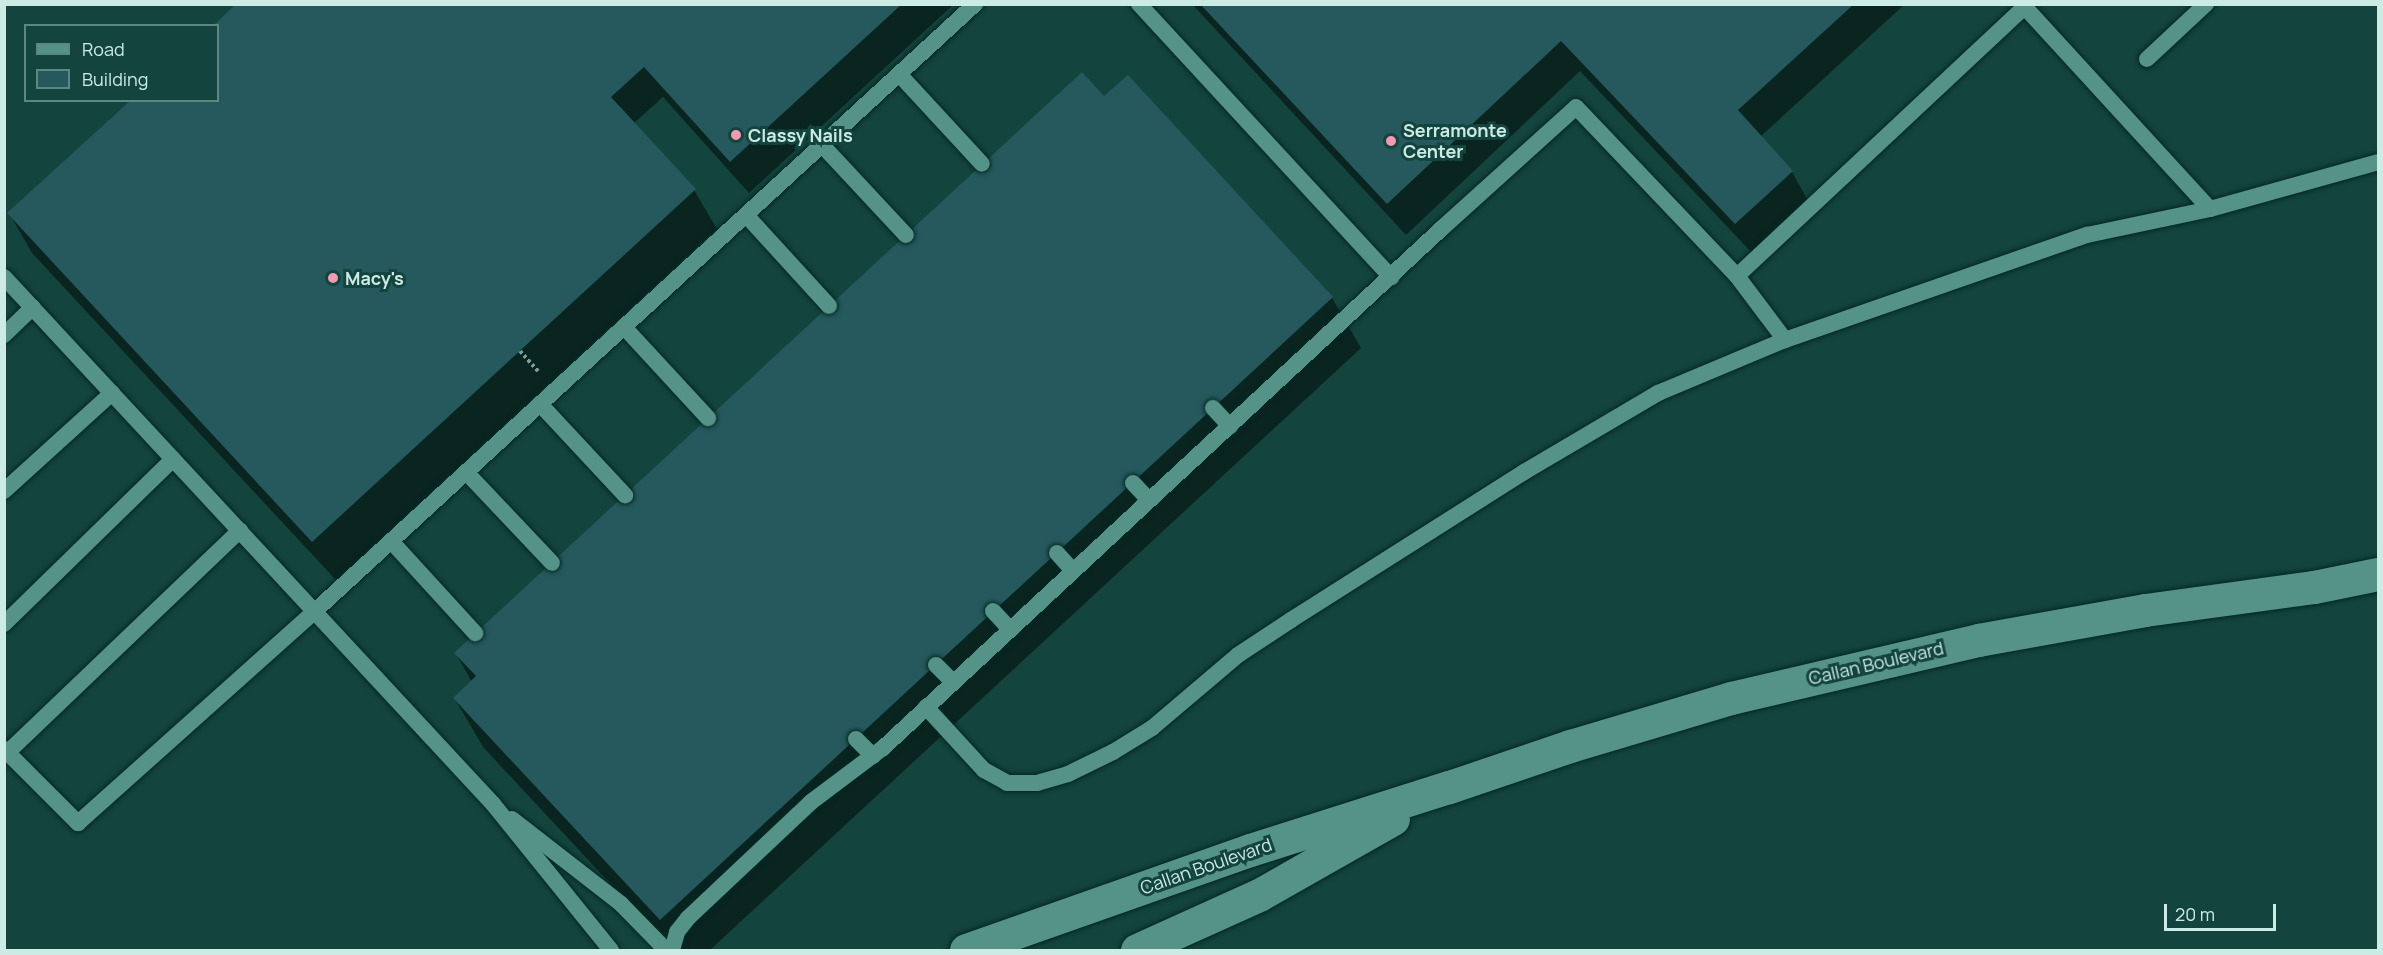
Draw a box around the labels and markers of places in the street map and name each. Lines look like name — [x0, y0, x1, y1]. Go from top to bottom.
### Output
place label: Serramonte Center — [1403, 120, 1507, 162]
place label: Classy Nails — [748, 124, 853, 146]
marker: Classy Nails — [729, 128, 743, 142]
marker: Serramonte Center — [1384, 134, 1398, 148]
place label: Macy's — [345, 267, 404, 289]
marker: Macy's — [326, 271, 340, 285]

